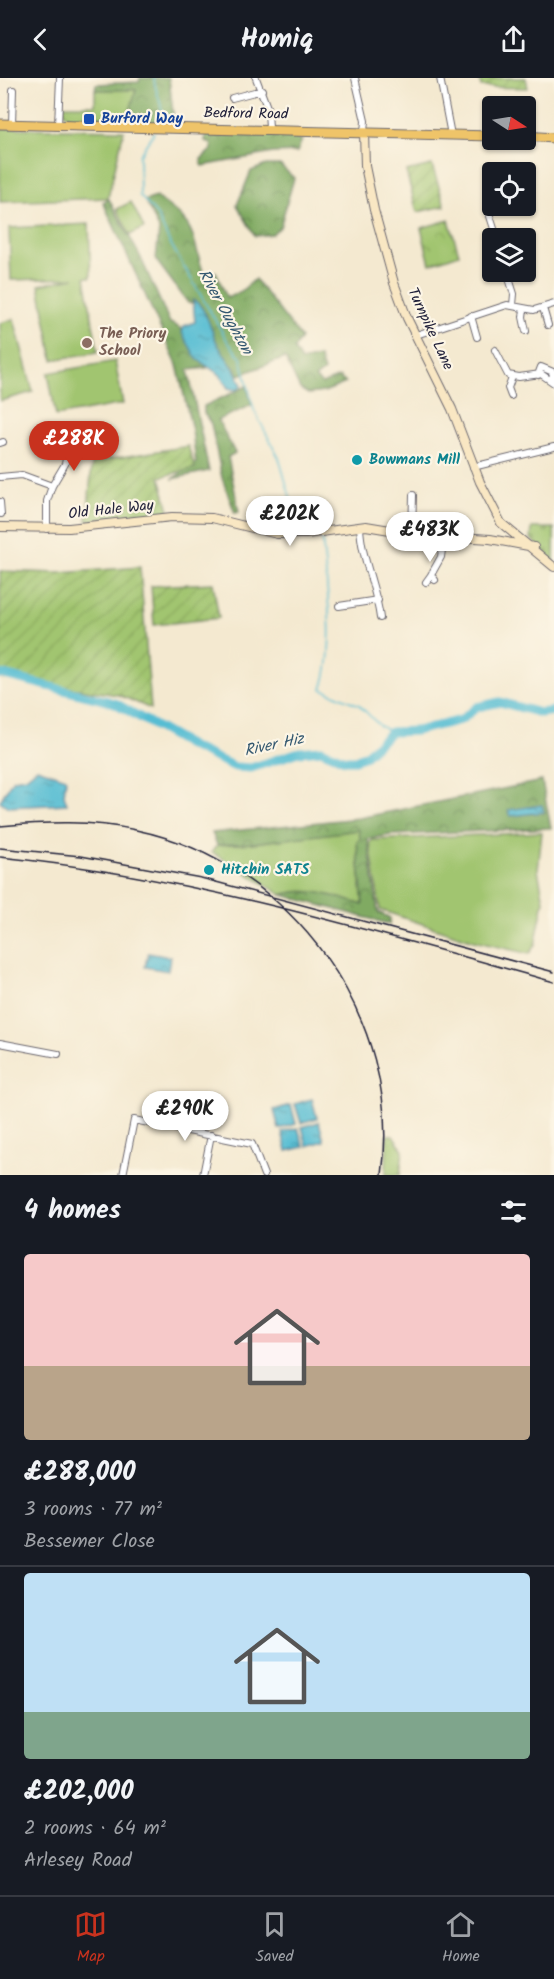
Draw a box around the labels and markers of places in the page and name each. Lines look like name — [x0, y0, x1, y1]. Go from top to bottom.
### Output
place label: Burford Way — [101, 107, 183, 131]
marker: Burford Way — [82, 112, 96, 126]
place label: The Priory School — [99, 322, 167, 363]
marker: The Priory School — [80, 336, 94, 350]
pin: £288K — [32, 421, 116, 472]
place label: Bowmans Mill — [369, 448, 460, 472]
marker: Bowmans Mill — [350, 453, 364, 467]
pin: £202K — [248, 496, 332, 547]
pin: £483K — [388, 512, 472, 563]
place label: Hitchin SATS — [221, 858, 310, 882]
marker: Hitchin SATS — [202, 863, 216, 877]
pin: £290K — [143, 1091, 227, 1142]

